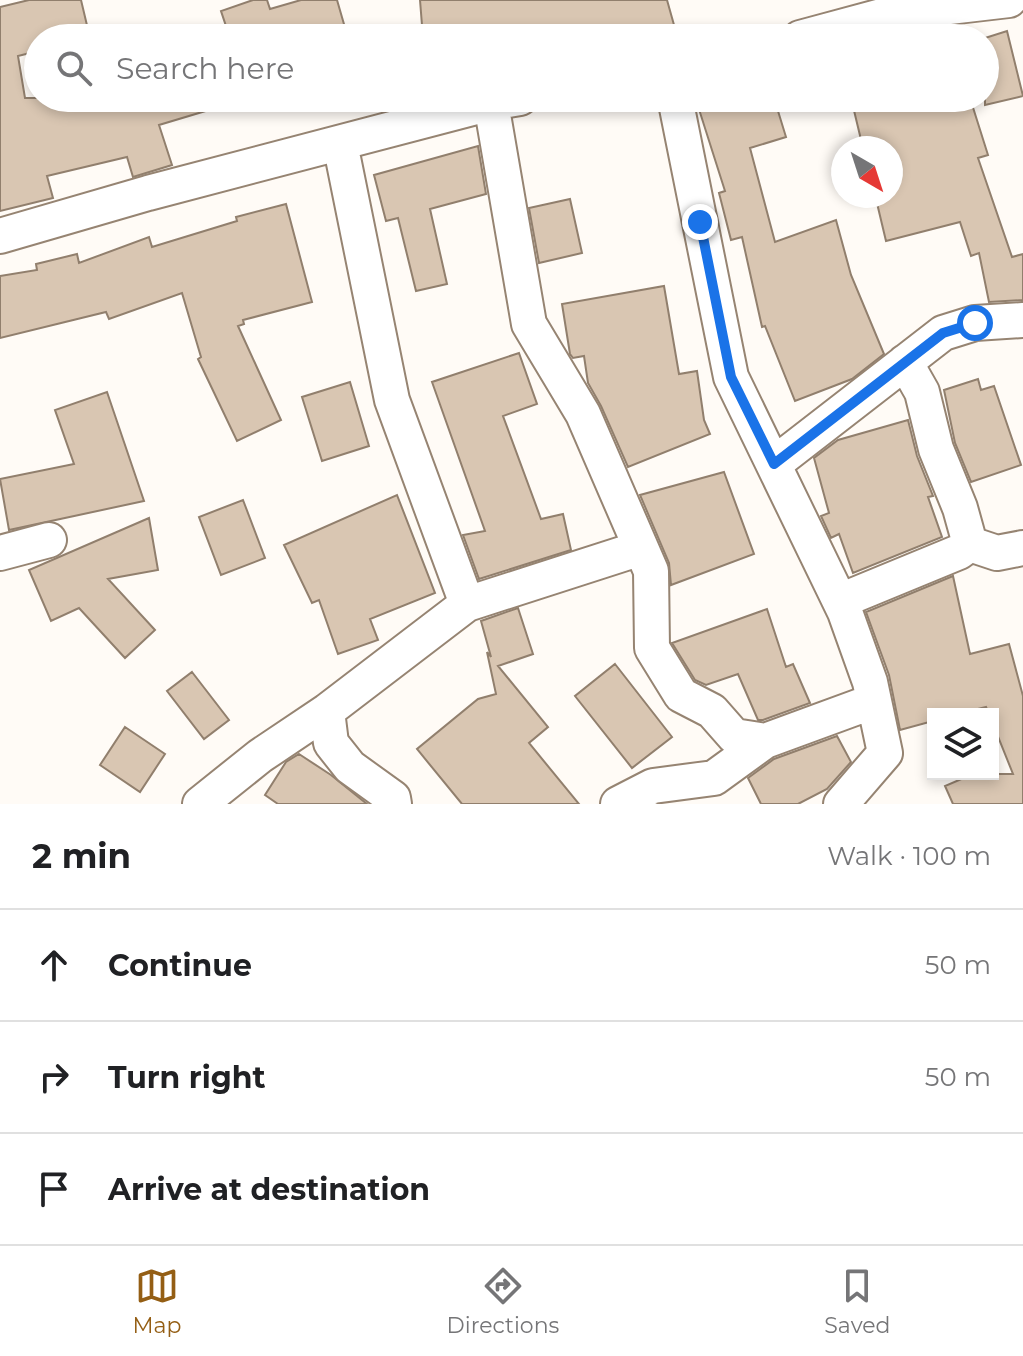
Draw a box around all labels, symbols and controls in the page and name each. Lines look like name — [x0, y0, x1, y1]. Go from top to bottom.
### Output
search box — [24, 24, 999, 112]
icon: search — [52, 46, 96, 90]
text: Search here — [116, 50, 294, 87]
north arrow — [831, 136, 903, 208]
route end — [682, 204, 718, 240]
route start — [957, 305, 993, 341]
map controls — [927, 708, 999, 780]
button: layers — [927, 708, 999, 780]
text: 2 min — [32, 835, 131, 877]
text: Walk · 100 m — [827, 840, 991, 872]
icon: ahead — [32, 943, 76, 987]
text: Continue — [108, 947, 252, 984]
text: 50 m — [925, 949, 991, 981]
icon: right — [32, 1055, 76, 1099]
text: Turn right — [108, 1059, 265, 1096]
text: 50 m — [925, 1061, 991, 1093]
icon: arrive — [32, 1167, 76, 1211]
text: Arrive at destination — [108, 1171, 430, 1208]
tab: Map — [133, 1264, 181, 1339]
tab: Directions — [447, 1264, 559, 1339]
tab: Saved — [824, 1264, 890, 1339]

